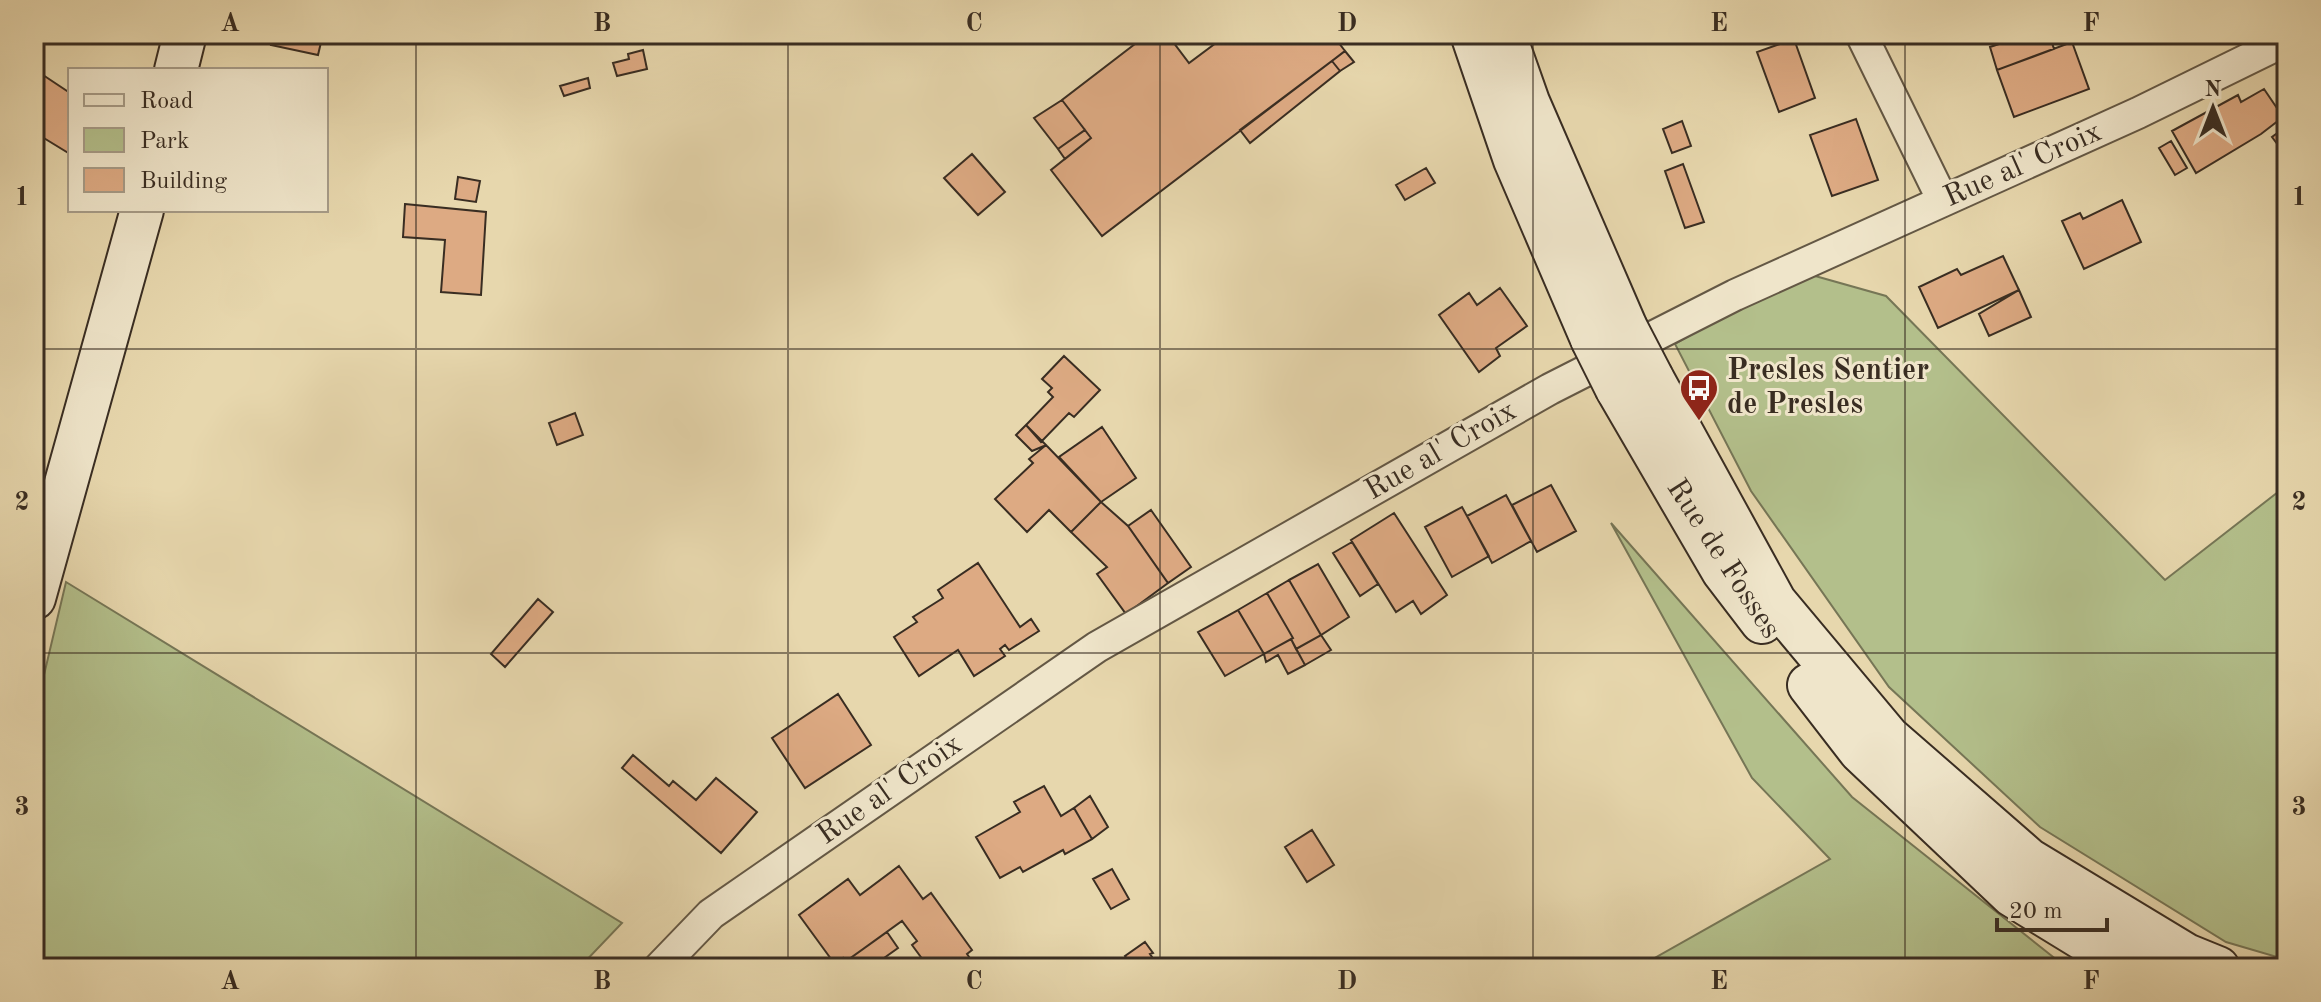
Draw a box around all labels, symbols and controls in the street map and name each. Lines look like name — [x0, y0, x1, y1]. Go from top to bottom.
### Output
text: A — [220, 11, 240, 37]
text: B — [593, 11, 611, 37]
text: C — [965, 11, 983, 37]
text: D — [1337, 11, 1357, 37]
text: E — [1710, 11, 1728, 37]
text: F — [2082, 11, 2100, 37]
legend — [68, 68, 328, 212]
north arrow — [2173, 68, 2253, 148]
text: N — [2205, 79, 2222, 101]
text: Road — [140, 90, 193, 114]
street label: Rue al' Croix — [1940, 117, 2106, 213]
text: Park — [140, 130, 189, 154]
text: Building — [140, 170, 227, 194]
text: 1 — [14, 185, 30, 211]
text: 1 — [2291, 185, 2307, 211]
place label: Presles Sentier de Presles — [1727, 356, 1929, 420]
bus stop icon: Presles Sentier de Presles — [1678, 367, 1720, 422]
street label: Rue al' Croix — [1360, 396, 1522, 506]
street label: Rue de Fosses — [1660, 474, 1786, 644]
text: 2 — [14, 490, 30, 516]
text: 2 — [2291, 490, 2307, 516]
street label: Rue al' Croix — [812, 729, 968, 851]
text: 3 — [14, 795, 30, 821]
text: 3 — [2291, 795, 2307, 821]
scale bar — [1997, 882, 2107, 932]
text: 20 m — [2009, 900, 2063, 924]
text: A — [220, 969, 240, 995]
text: B — [593, 969, 611, 995]
text: C — [965, 969, 983, 995]
text: D — [1337, 969, 1357, 995]
text: E — [1710, 969, 1728, 995]
text: F — [2082, 969, 2100, 995]

